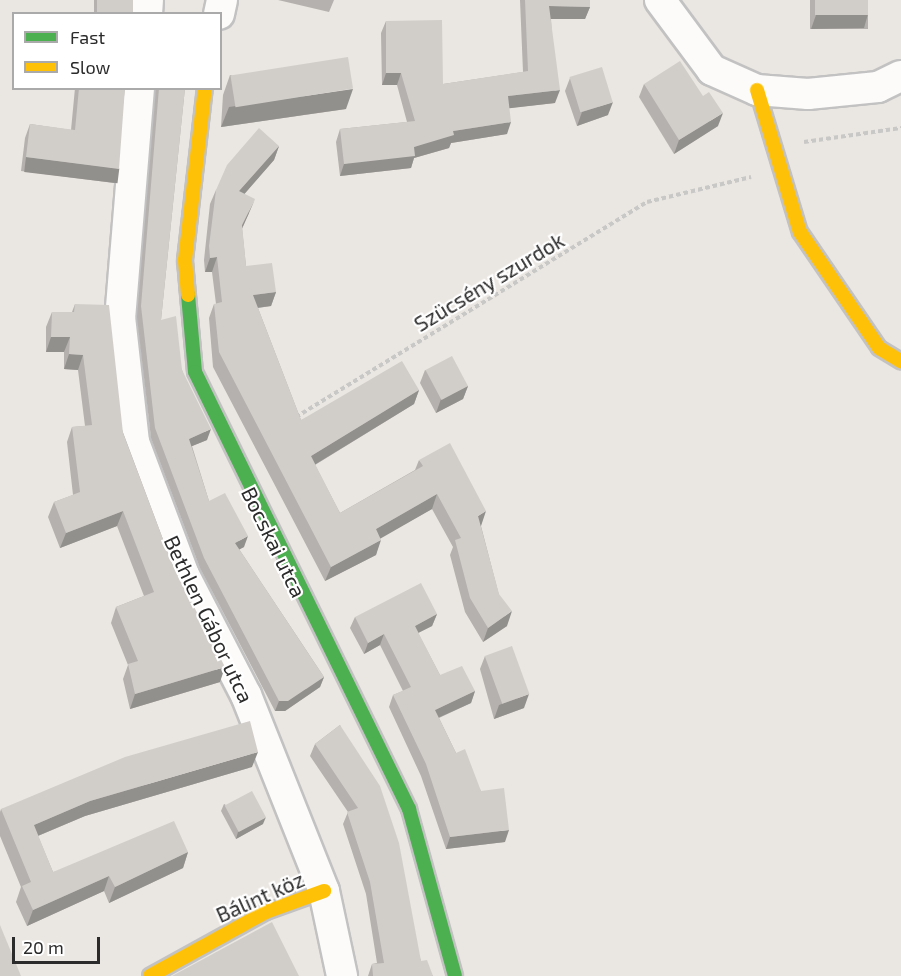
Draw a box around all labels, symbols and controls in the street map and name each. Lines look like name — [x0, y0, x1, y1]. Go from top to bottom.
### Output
legend — [12, 12, 222, 90]
text: Fast — [70, 26, 105, 48]
text: Slow — [70, 56, 110, 78]
street label: Szücsény szurdok — [409, 227, 569, 337]
street label: Bocskai utca — [236, 483, 312, 601]
street label: Bethlen Gábor utca — [159, 531, 259, 707]
street label: Bálint köz — [212, 866, 308, 928]
scale bar — [15, 925, 104, 963]
text: 20 m — [23, 936, 64, 958]

